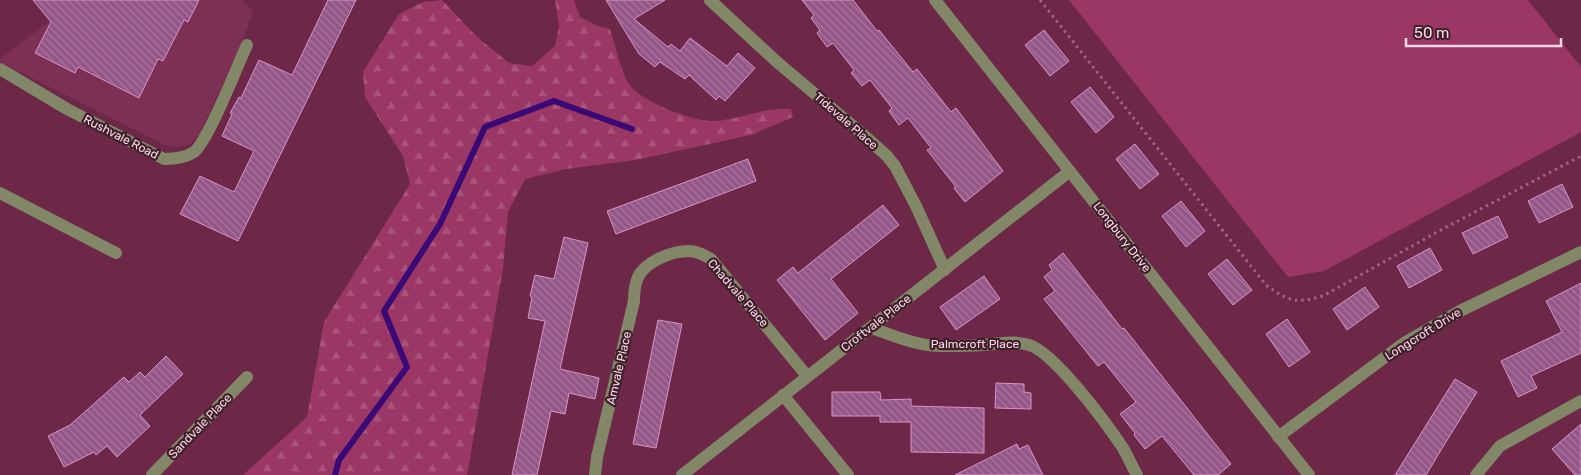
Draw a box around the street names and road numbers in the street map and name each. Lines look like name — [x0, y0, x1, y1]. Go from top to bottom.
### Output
street label: Tidevale Place — [811, 90, 881, 153]
street label: Rushvale Road — [81, 112, 161, 162]
street label: Longbury Drive — [1090, 199, 1154, 275]
street label: Chadvale Place — [705, 256, 771, 330]
street label: Croftvale Place — [838, 291, 914, 355]
street label: Longcroft Drive — [1382, 305, 1464, 363]
street label: Amvale Place — [604, 330, 634, 406]
street label: Palmcroft Place — [931, 337, 1020, 351]
street label: Sandvale Place — [166, 390, 235, 461]

